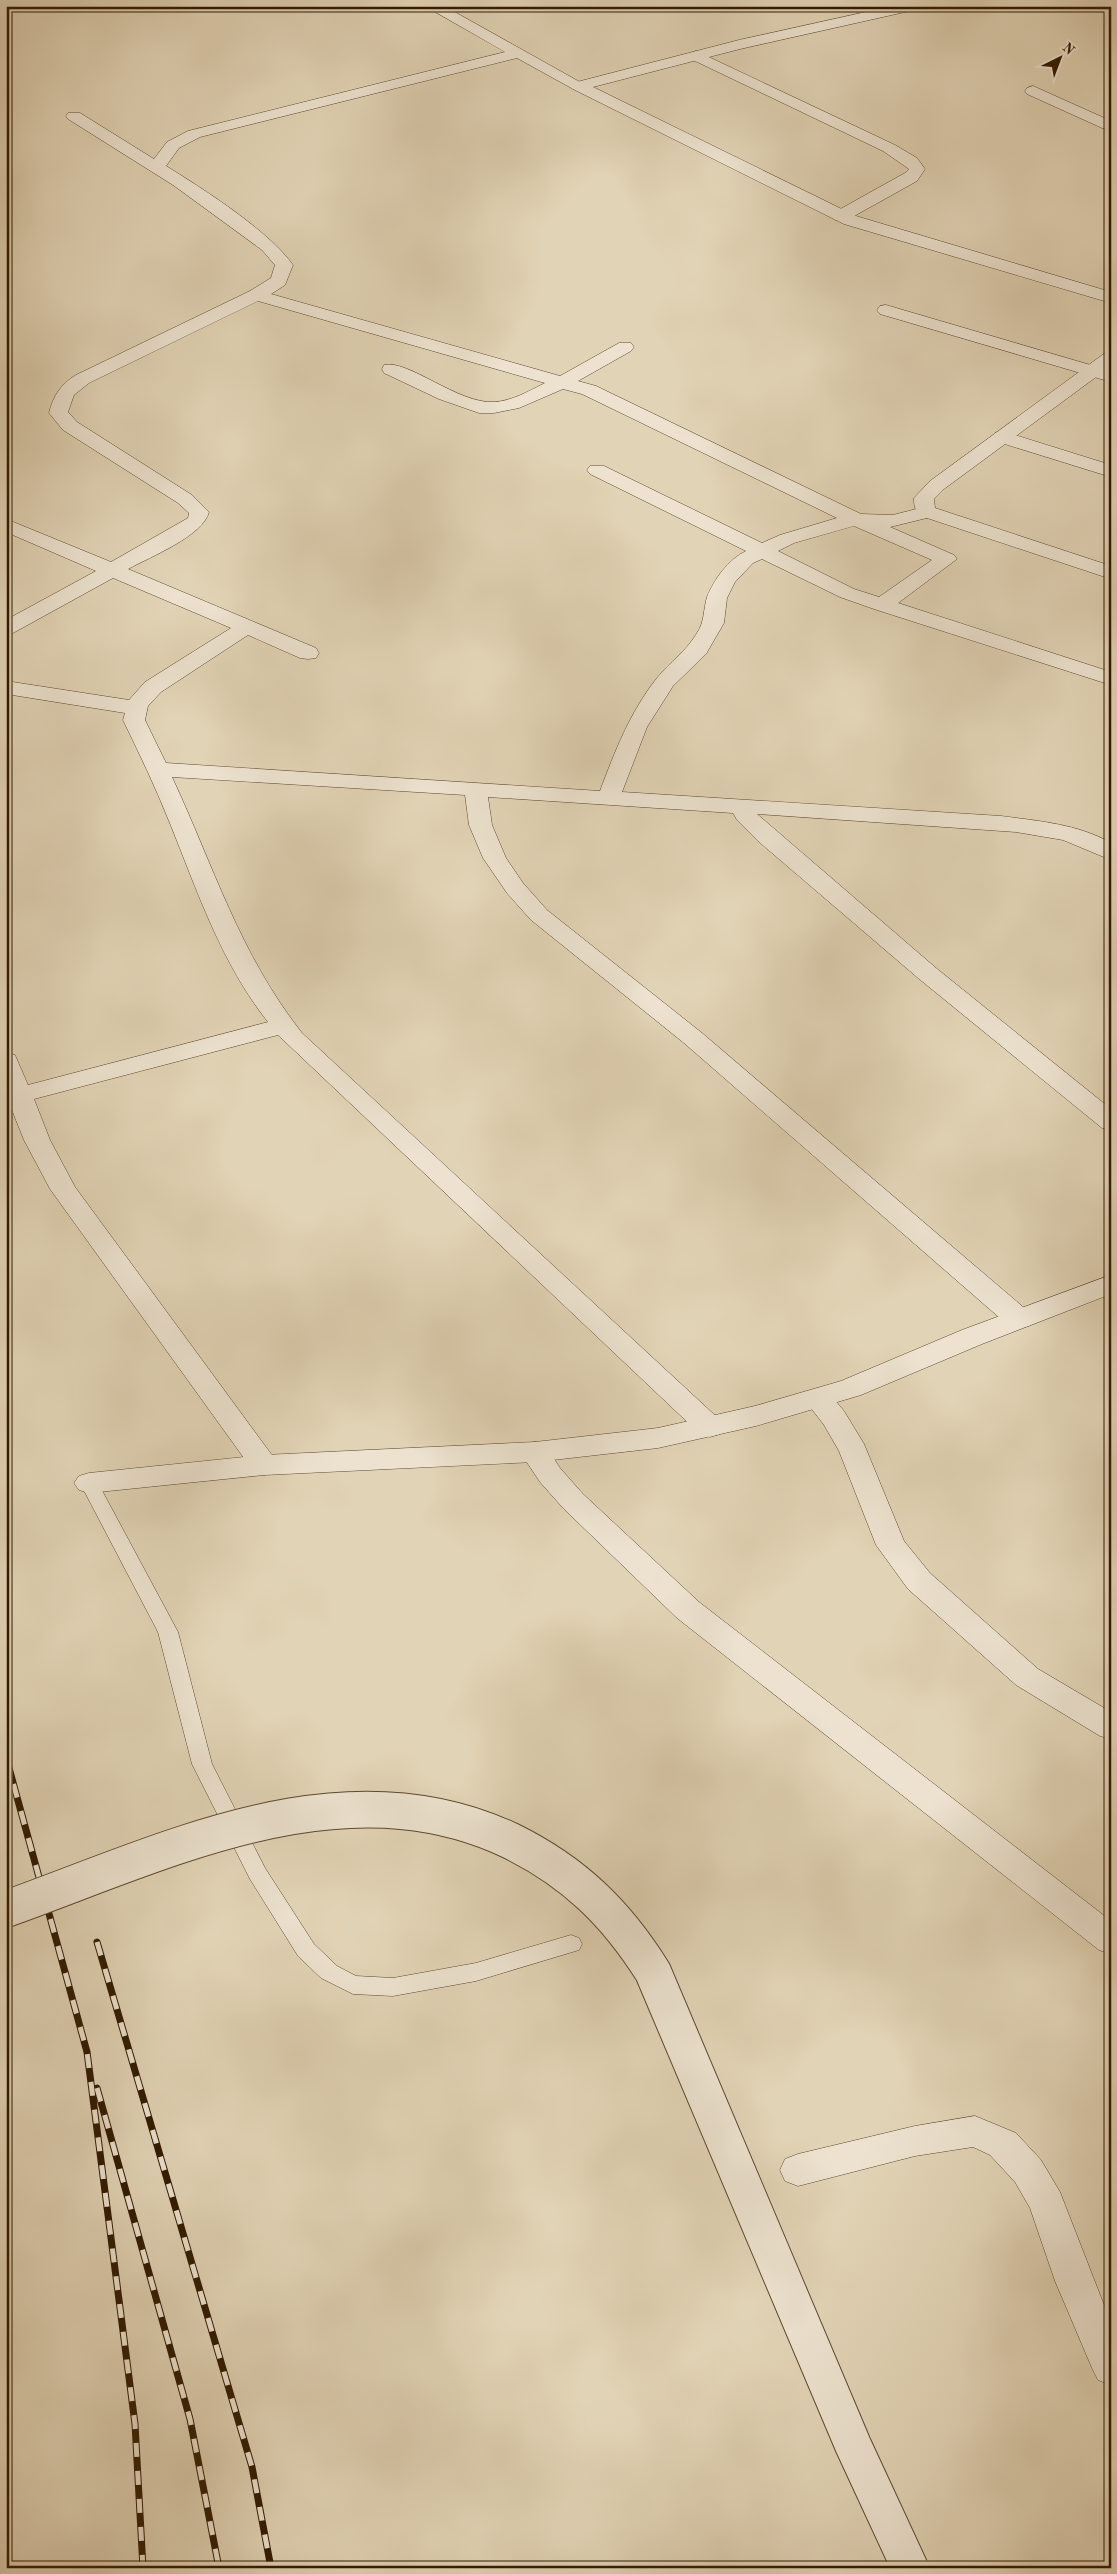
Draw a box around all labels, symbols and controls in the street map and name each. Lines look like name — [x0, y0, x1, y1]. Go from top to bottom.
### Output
north arrow — [1034, 32, 1084, 82]
text: N — [1059, 40, 1077, 58]

